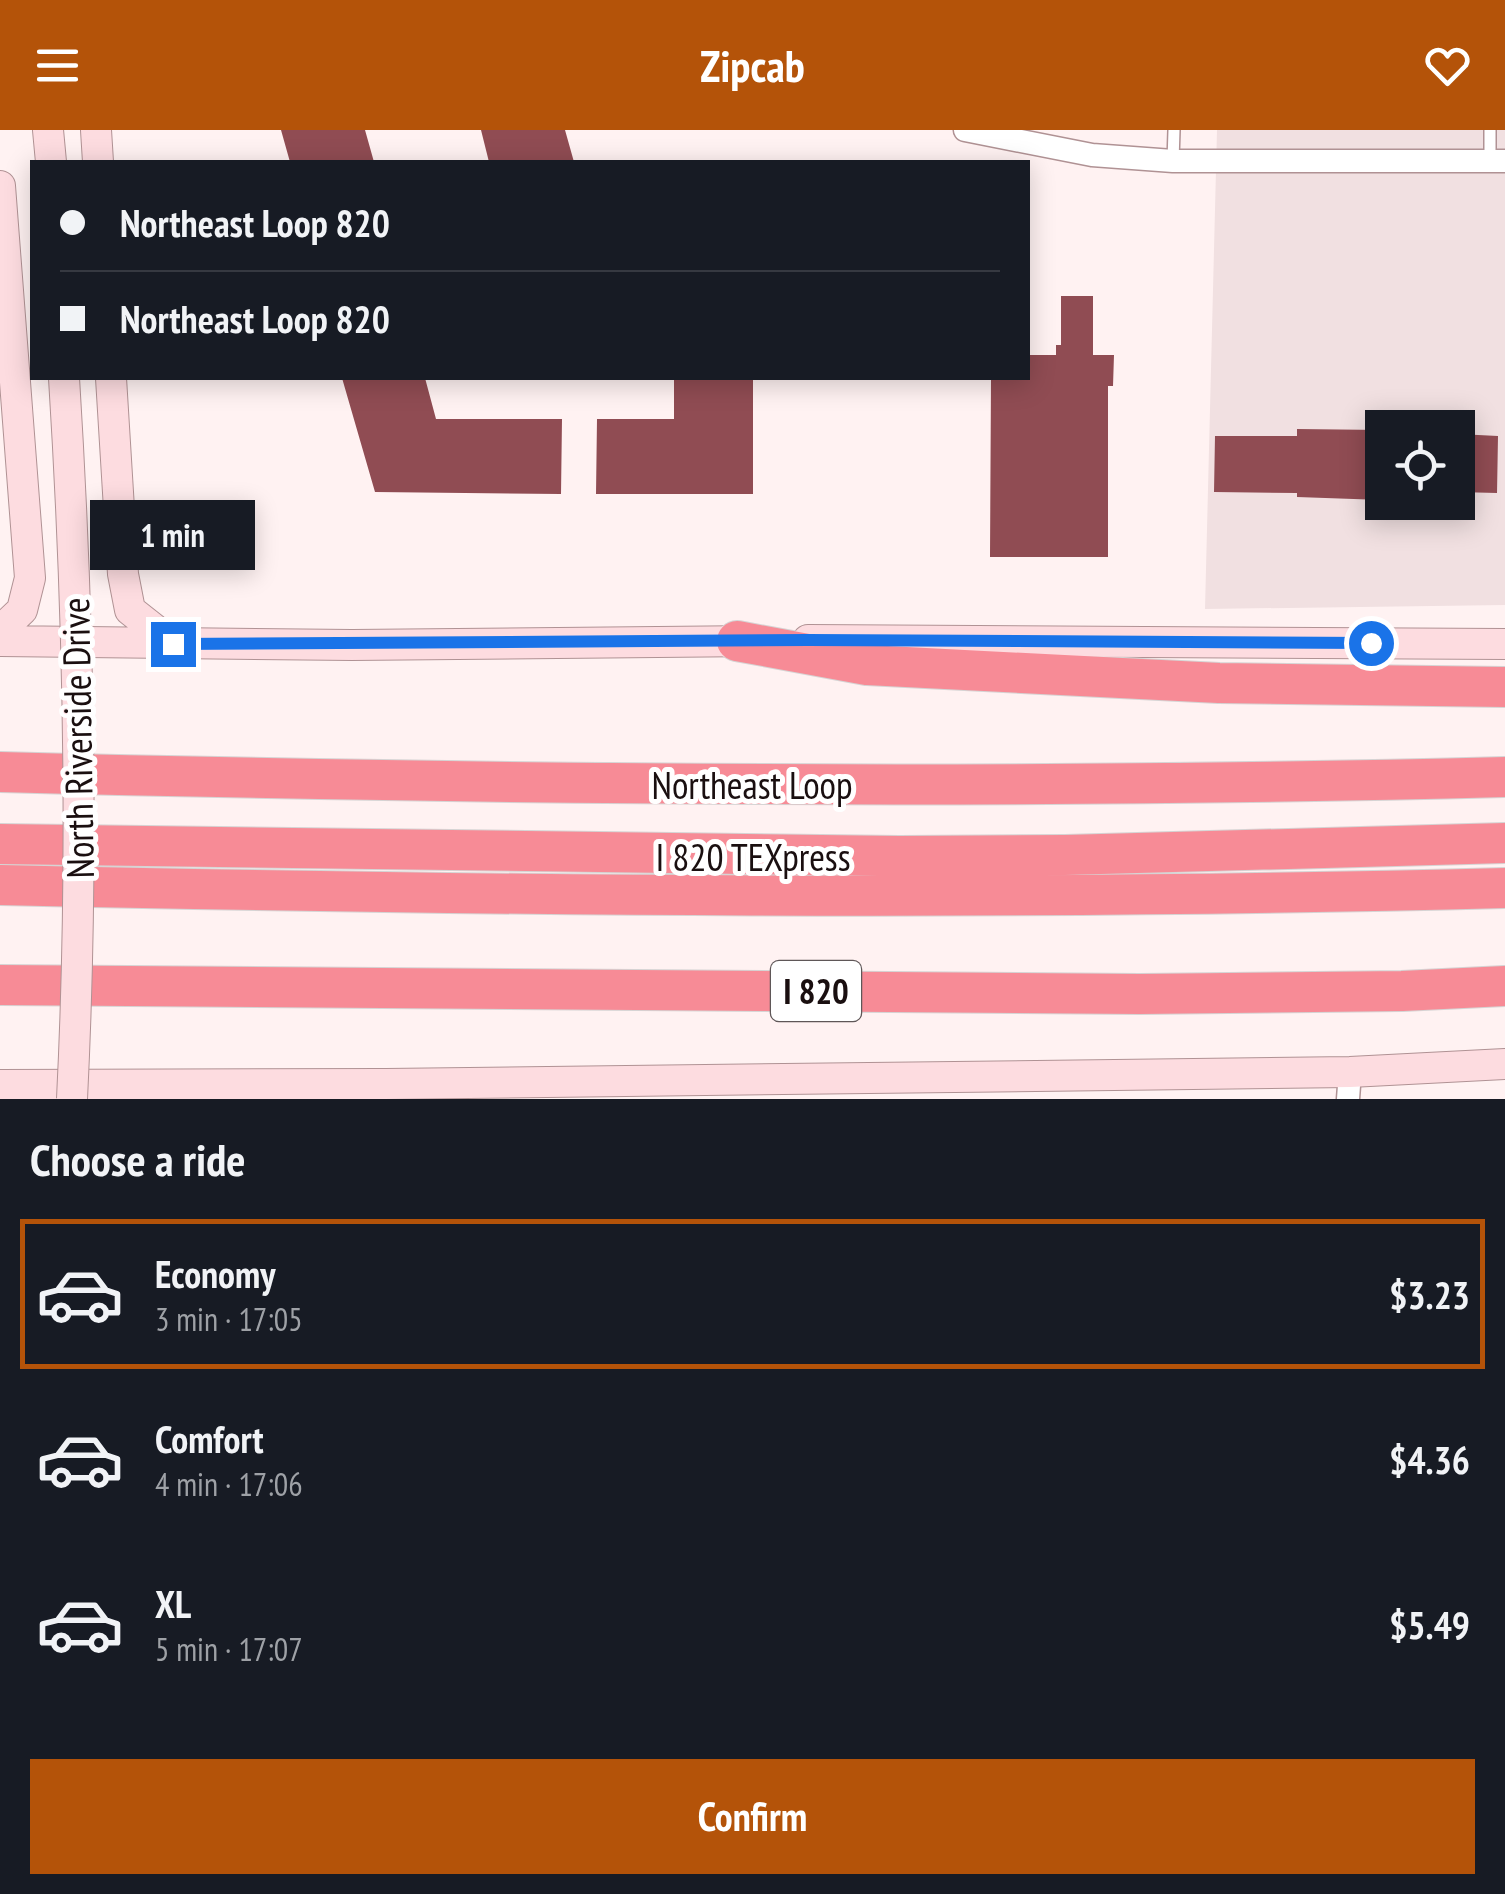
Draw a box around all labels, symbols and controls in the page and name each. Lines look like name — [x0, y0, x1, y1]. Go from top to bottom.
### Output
text: Zipcab — [700, 36, 805, 94]
icon: menu — [30, 38, 85, 93]
icon: heart — [1420, 38, 1475, 93]
text: Northeast Loop 820 — [120, 198, 390, 247]
text: Northeast Loop 820 — [120, 294, 390, 343]
map controls — [1365, 410, 1475, 520]
button: locate — [1365, 410, 1475, 520]
callout: 1 min — [90, 499, 256, 569]
text: 1 min — [140, 514, 205, 556]
street label: North Riverside Drive — [50, 597, 104, 879]
route start — [1349, 621, 1394, 666]
route end — [151, 622, 196, 667]
street label: Northeast Loop — [651, 760, 853, 809]
street label: I 820 TEXpress — [655, 832, 851, 881]
road number: I 820 — [771, 961, 861, 1021]
text: Choose a ride — [30, 1130, 245, 1188]
icon: car — [35, 1249, 125, 1339]
text: Economy — [155, 1249, 275, 1298]
text: $3.23 — [1389, 1270, 1470, 1319]
text: 3 min · 17:05 — [155, 1298, 303, 1340]
icon: car — [35, 1414, 125, 1504]
text: Comfort — [155, 1414, 264, 1463]
text: $4.36 — [1389, 1435, 1470, 1484]
text: 4 min · 17:06 — [155, 1463, 303, 1505]
icon: car — [35, 1579, 125, 1669]
text: XL — [155, 1579, 191, 1628]
text: $5.49 — [1389, 1600, 1470, 1649]
text: 5 min · 17:07 — [155, 1628, 303, 1670]
button: Confirm — [30, 1759, 1475, 1874]

